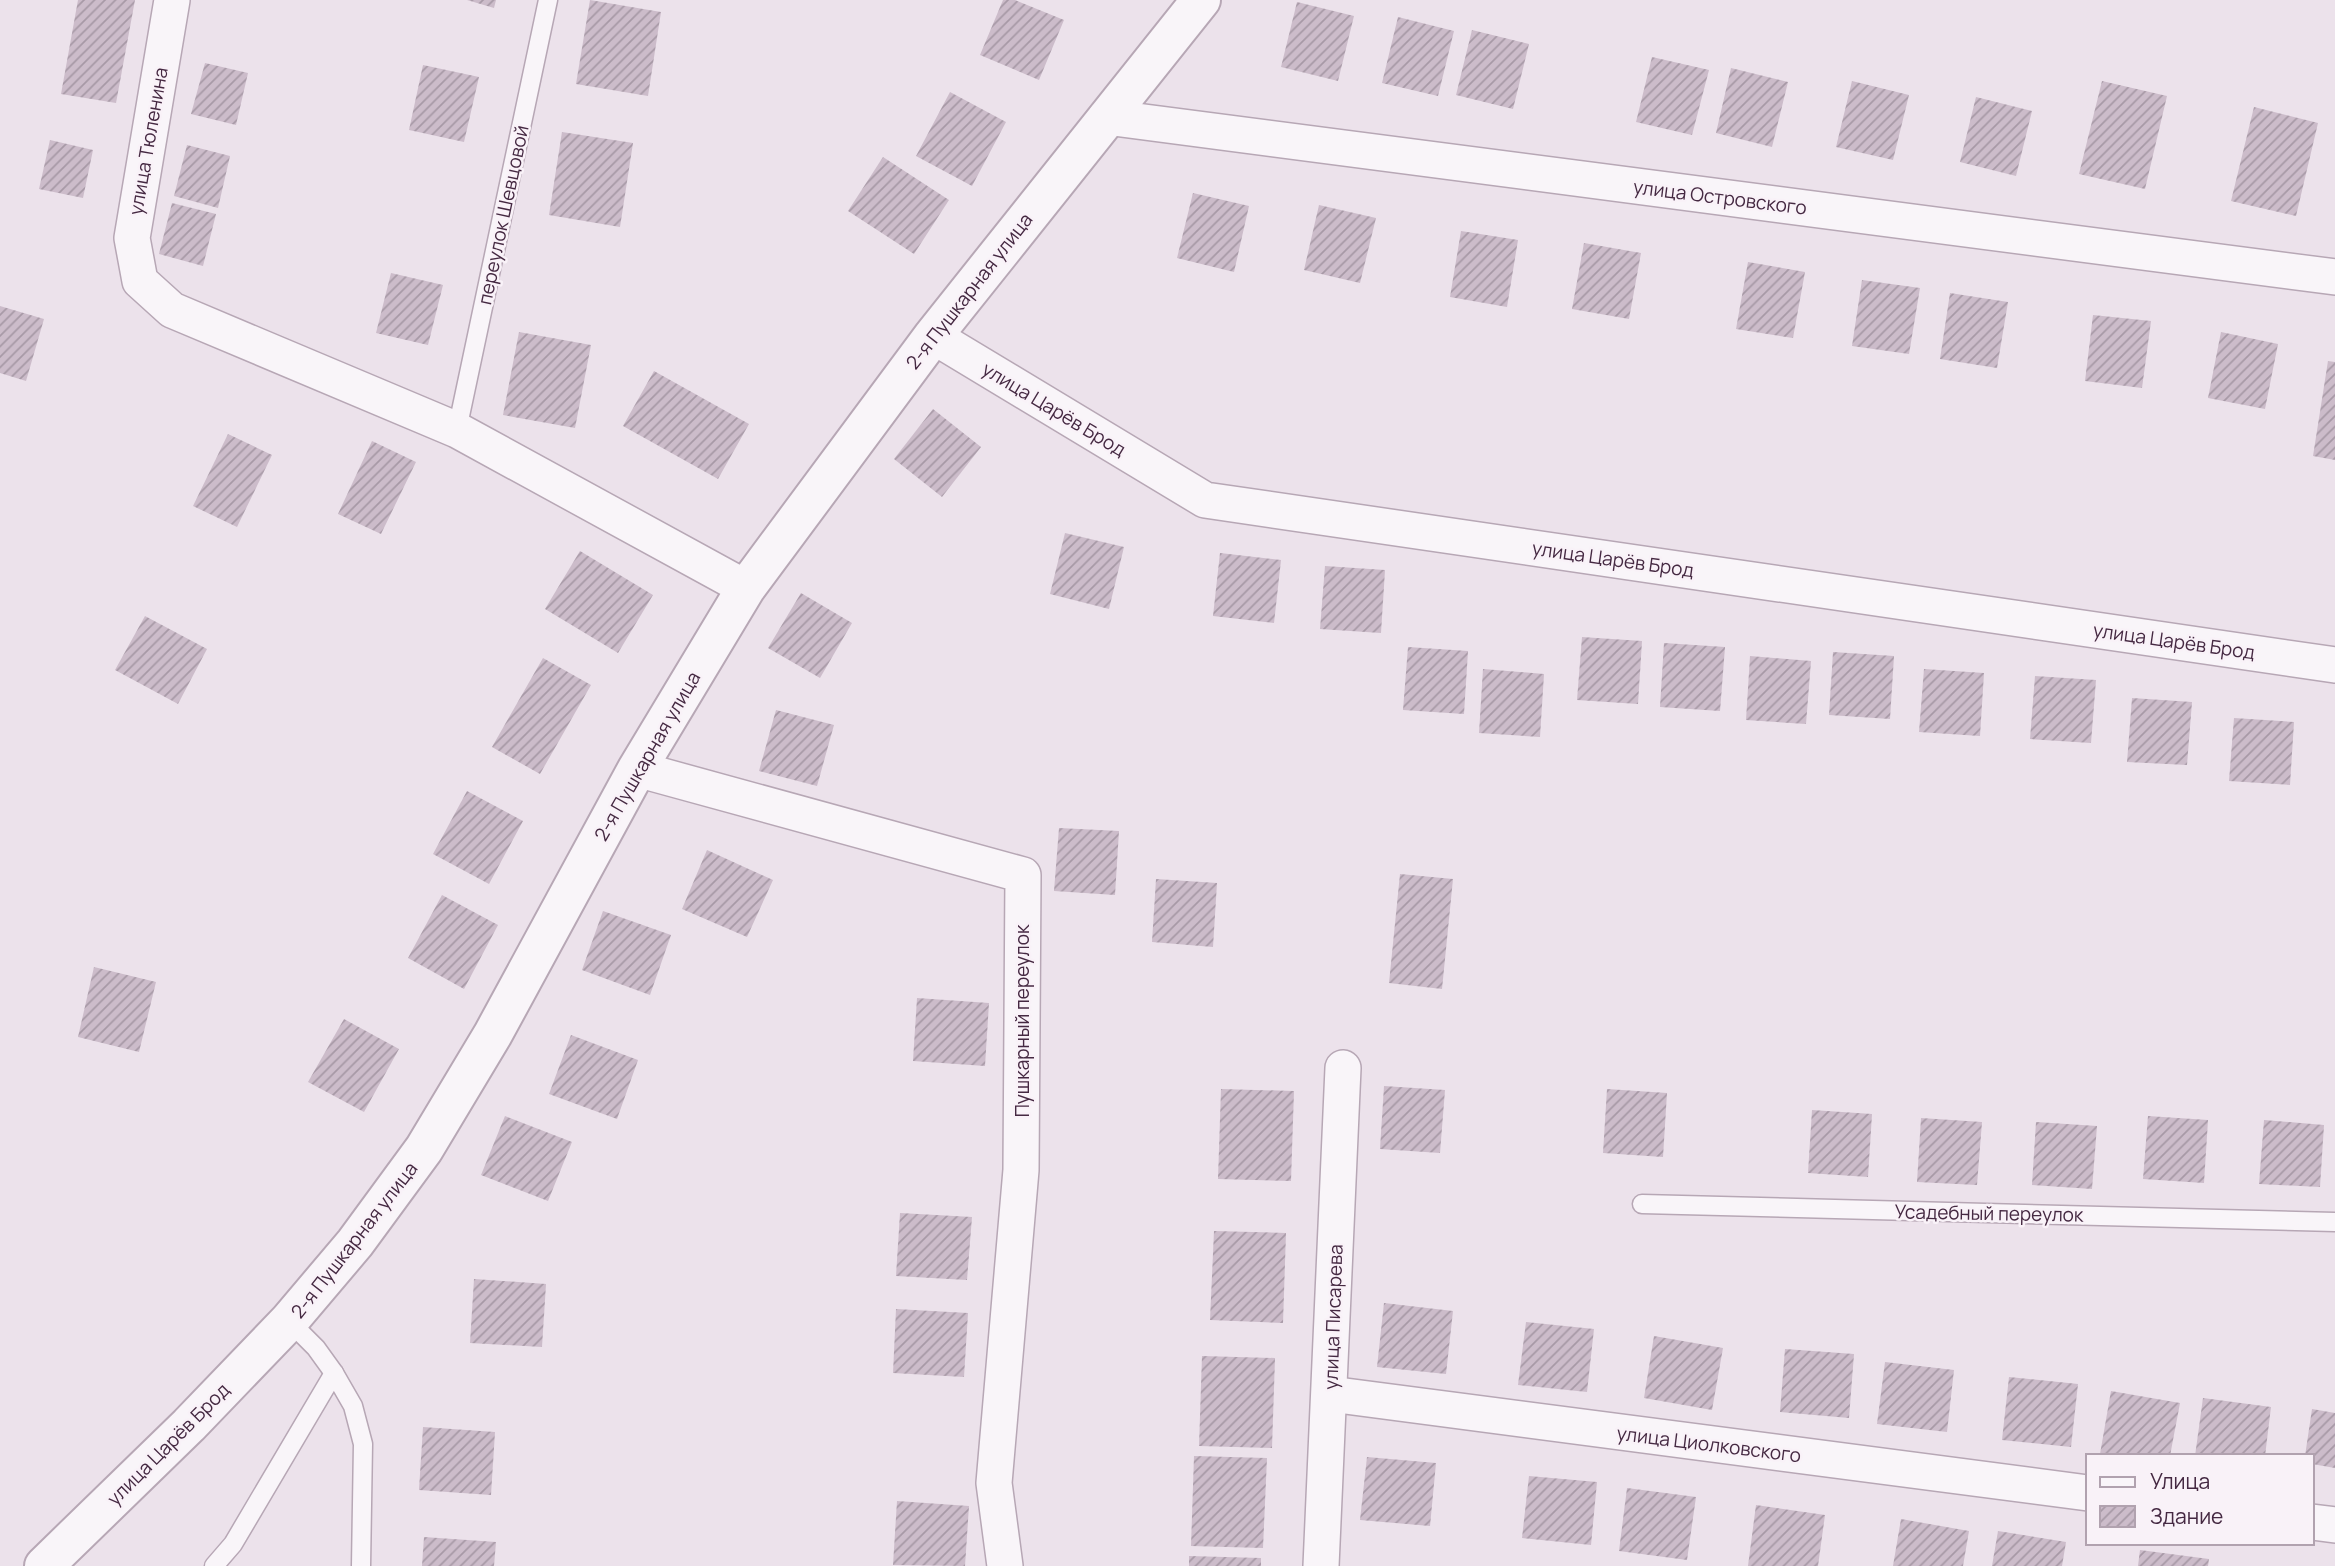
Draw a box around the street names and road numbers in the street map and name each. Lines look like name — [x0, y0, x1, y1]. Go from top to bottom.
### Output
street label: улица Тюленина — [122, 65, 174, 217]
street label: переулок Шевцовой — [471, 123, 535, 307]
street label: улица Островского — [1632, 173, 1808, 221]
street label: 2-я Пушкарная улица — [900, 207, 1038, 375]
street label: улица Царёв Брод — [977, 356, 1131, 462]
street label: улица Царёв Брод — [1530, 535, 1696, 583]
street label: улица Царёв Брод — [2091, 617, 2257, 665]
street label: 2-я Пушкарная улица — [588, 667, 706, 845]
street label: Пушкарный переулок — [1009, 924, 1035, 1117]
street label: 2-я Пушкарная улица — [285, 1156, 423, 1324]
street label: Усадебный переулок — [1894, 1198, 2084, 1228]
street label: улица Писарева — [1317, 1244, 1349, 1390]
street label: улица Царёв Брод — [101, 1377, 235, 1511]
street label: улица Циолковского — [1615, 1420, 1803, 1468]

